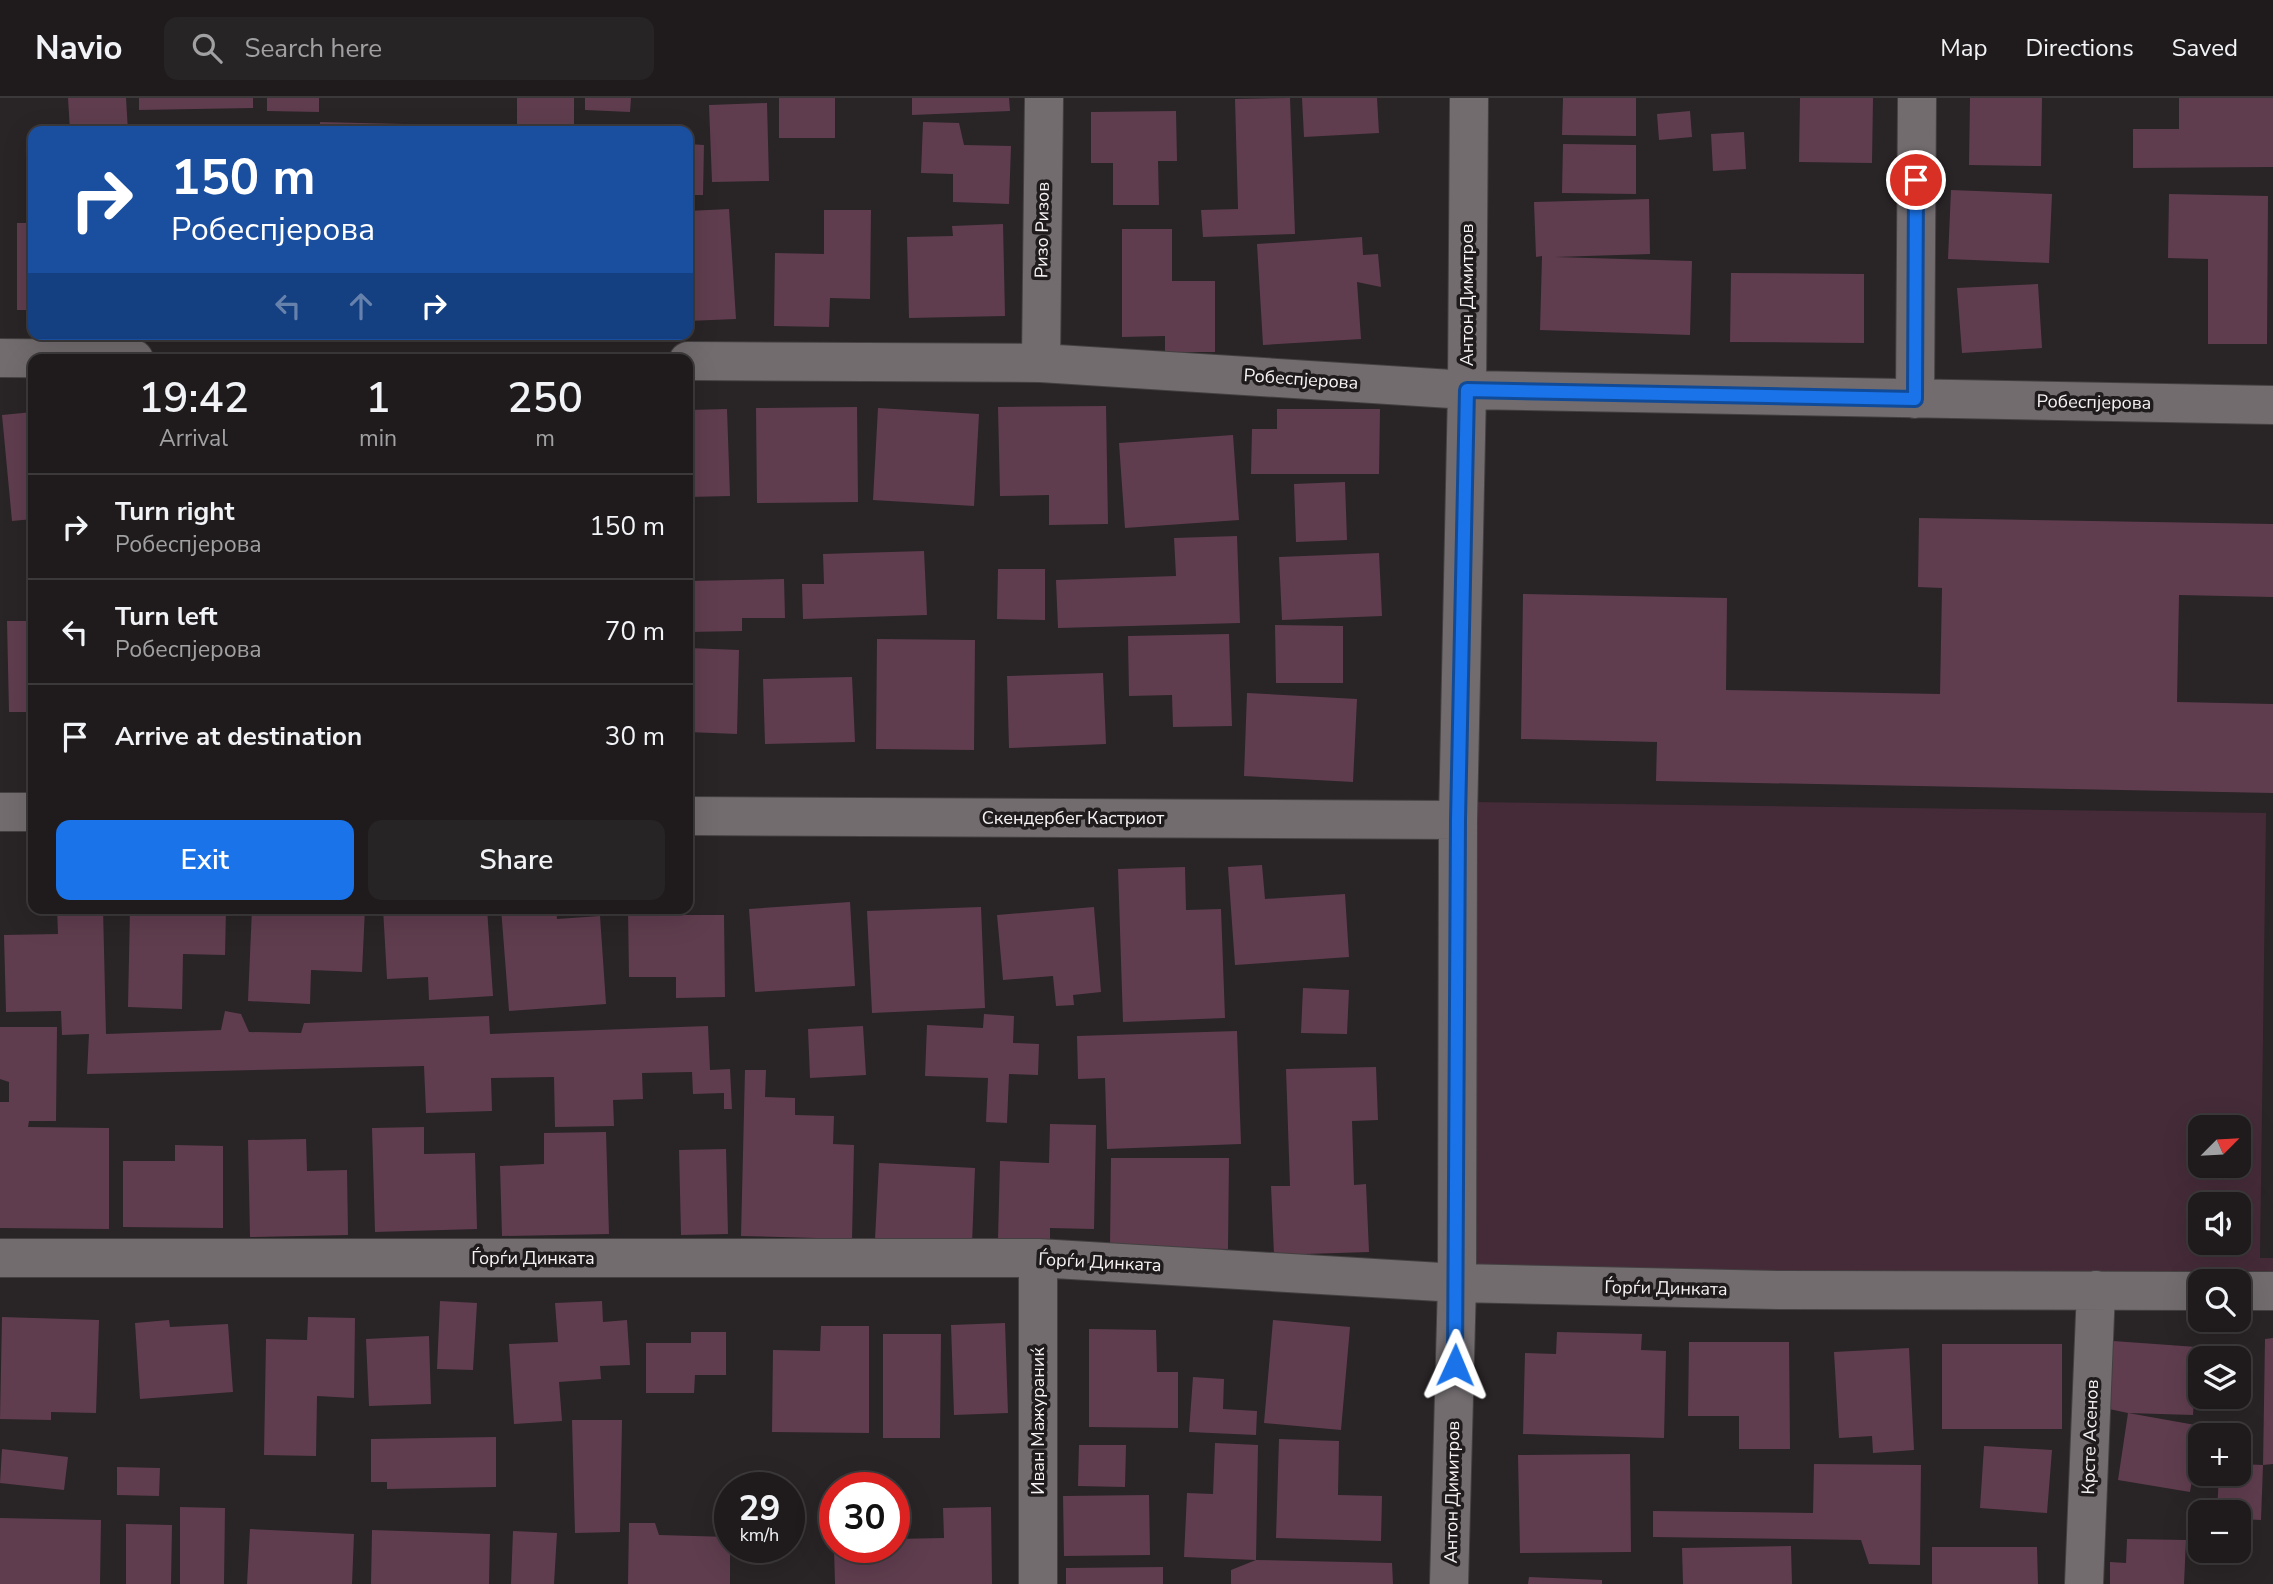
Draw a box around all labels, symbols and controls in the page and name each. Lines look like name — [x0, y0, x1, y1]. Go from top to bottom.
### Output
search box — [164, 17, 654, 80]
text: Navio — [35, 26, 122, 71]
icon: search — [188, 29, 226, 67]
text: Search here — [244, 31, 382, 66]
text: Map — [1940, 32, 1987, 64]
text: Directions — [2025, 32, 2134, 64]
text: Saved — [2172, 32, 2238, 64]
text: 150 m — [171, 144, 315, 211]
pin — [1886, 150, 1946, 210]
icon: right — [56, 154, 147, 245]
icon: arrive — [1897, 161, 1935, 199]
street label: Ризо Ризов — [1029, 182, 1055, 278]
text: Робеспјерова — [171, 208, 375, 251]
street label: Антон Димитров — [1455, 224, 1479, 366]
icon: left — [269, 287, 307, 325]
icon: ahead — [342, 287, 380, 325]
icon: right — [415, 287, 453, 325]
street label: Робеспјерова — [1243, 363, 1359, 395]
text: 19:42 — [138, 370, 249, 427]
text: 1 — [365, 370, 391, 427]
text: 250 — [507, 370, 583, 427]
street label: Робеспјерова — [2036, 389, 2152, 415]
text: Arrival — [159, 423, 228, 454]
text: min — [359, 423, 397, 454]
text: m — [535, 423, 555, 454]
text: Turn right — [115, 494, 234, 529]
icon: right — [56, 508, 94, 546]
text: 150 m — [589, 509, 665, 544]
text: Робеспјерова — [115, 529, 262, 560]
text: Turn left — [115, 599, 218, 634]
icon: left — [56, 613, 94, 651]
text: 70 m — [605, 614, 665, 649]
text: Робеспјерова — [115, 634, 262, 665]
icon: arrive — [56, 718, 94, 756]
text: Arrive at destination — [115, 719, 362, 754]
text: 30 m — [605, 719, 665, 754]
street label: Скендербег Кастриот — [982, 806, 1164, 830]
button: Exit — [56, 820, 354, 900]
button: Share — [368, 820, 665, 900]
north arrow — [2188, 1115, 2250, 1178]
map controls — [2188, 1115, 2251, 1563]
button: sound — [2188, 1192, 2251, 1255]
street label: Ѓорѓи Динката — [471, 1246, 595, 1270]
street label: Ѓорѓи Динката — [1038, 1247, 1162, 1277]
button: search — [2188, 1269, 2251, 1332]
street label: Ѓорѓи Динката — [1604, 1275, 1728, 1301]
position arrow — [1418, 1328, 1492, 1402]
button: layers — [2188, 1346, 2251, 1409]
street label: Иван Мажураниќ — [1026, 1347, 1050, 1495]
street label: Крсте Асенов — [2076, 1379, 2104, 1495]
street label: Антон Димитров — [1439, 1420, 1465, 1564]
button: + — [2188, 1423, 2251, 1486]
speed limit sign: 30 — [819, 1472, 910, 1563]
text: 29 — [738, 1485, 781, 1532]
button: − — [2188, 1500, 2251, 1563]
text: km/h — [740, 1523, 779, 1547]

